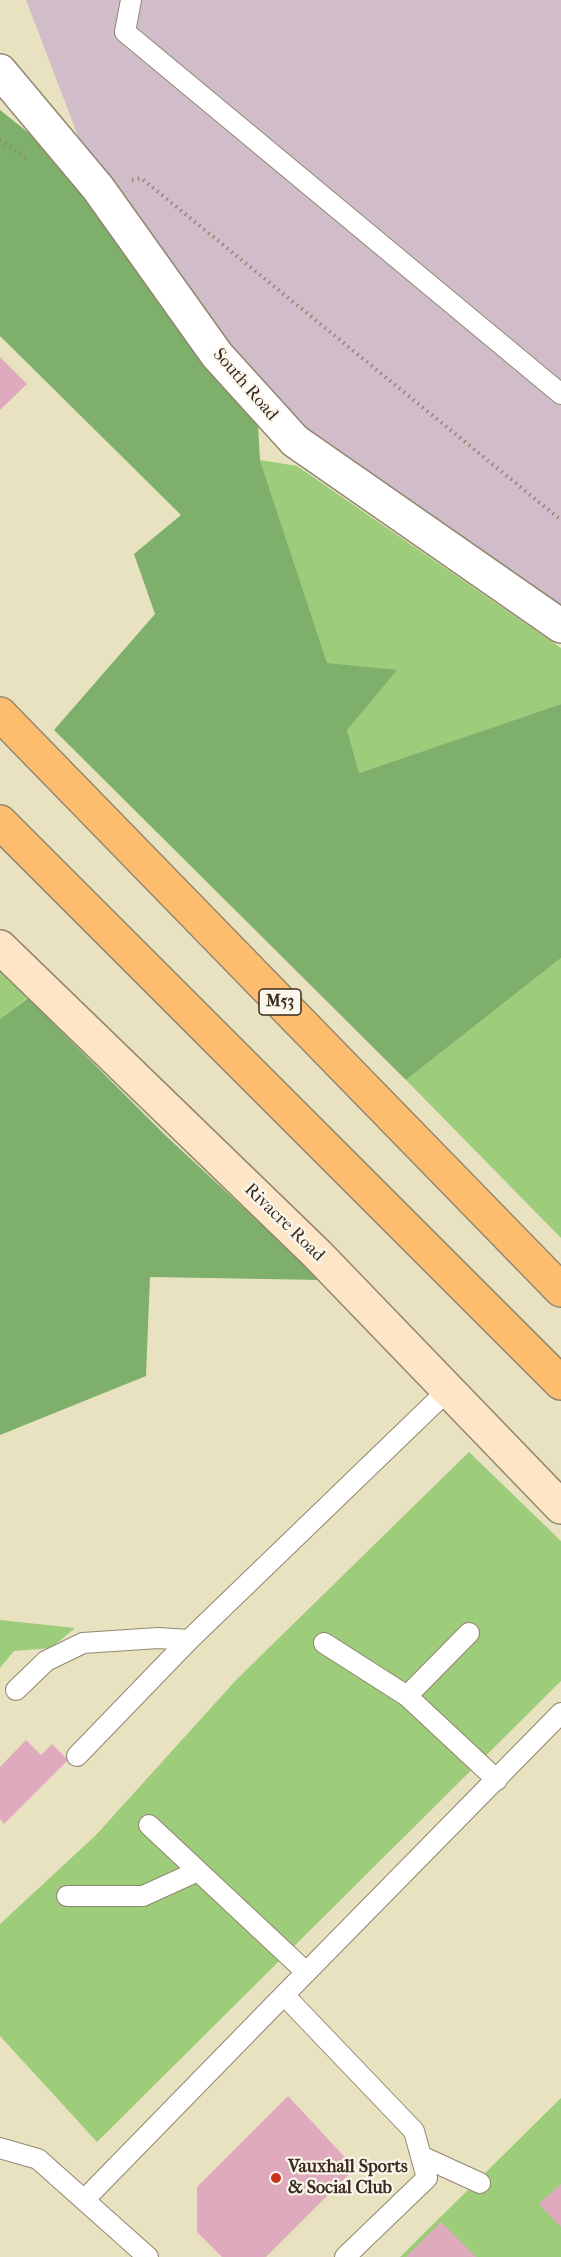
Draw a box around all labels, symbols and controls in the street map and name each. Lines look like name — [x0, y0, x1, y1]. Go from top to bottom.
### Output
street label: South Road — [208, 344, 282, 426]
road number: M53 — [259, 989, 301, 1015]
street label: Rivacre Road — [239, 1179, 329, 1267]
place label: Vauxhall Sports & Social Club — [288, 2157, 408, 2200]
marker: Vauxhall Sports & Social Club — [269, 2171, 283, 2185]

